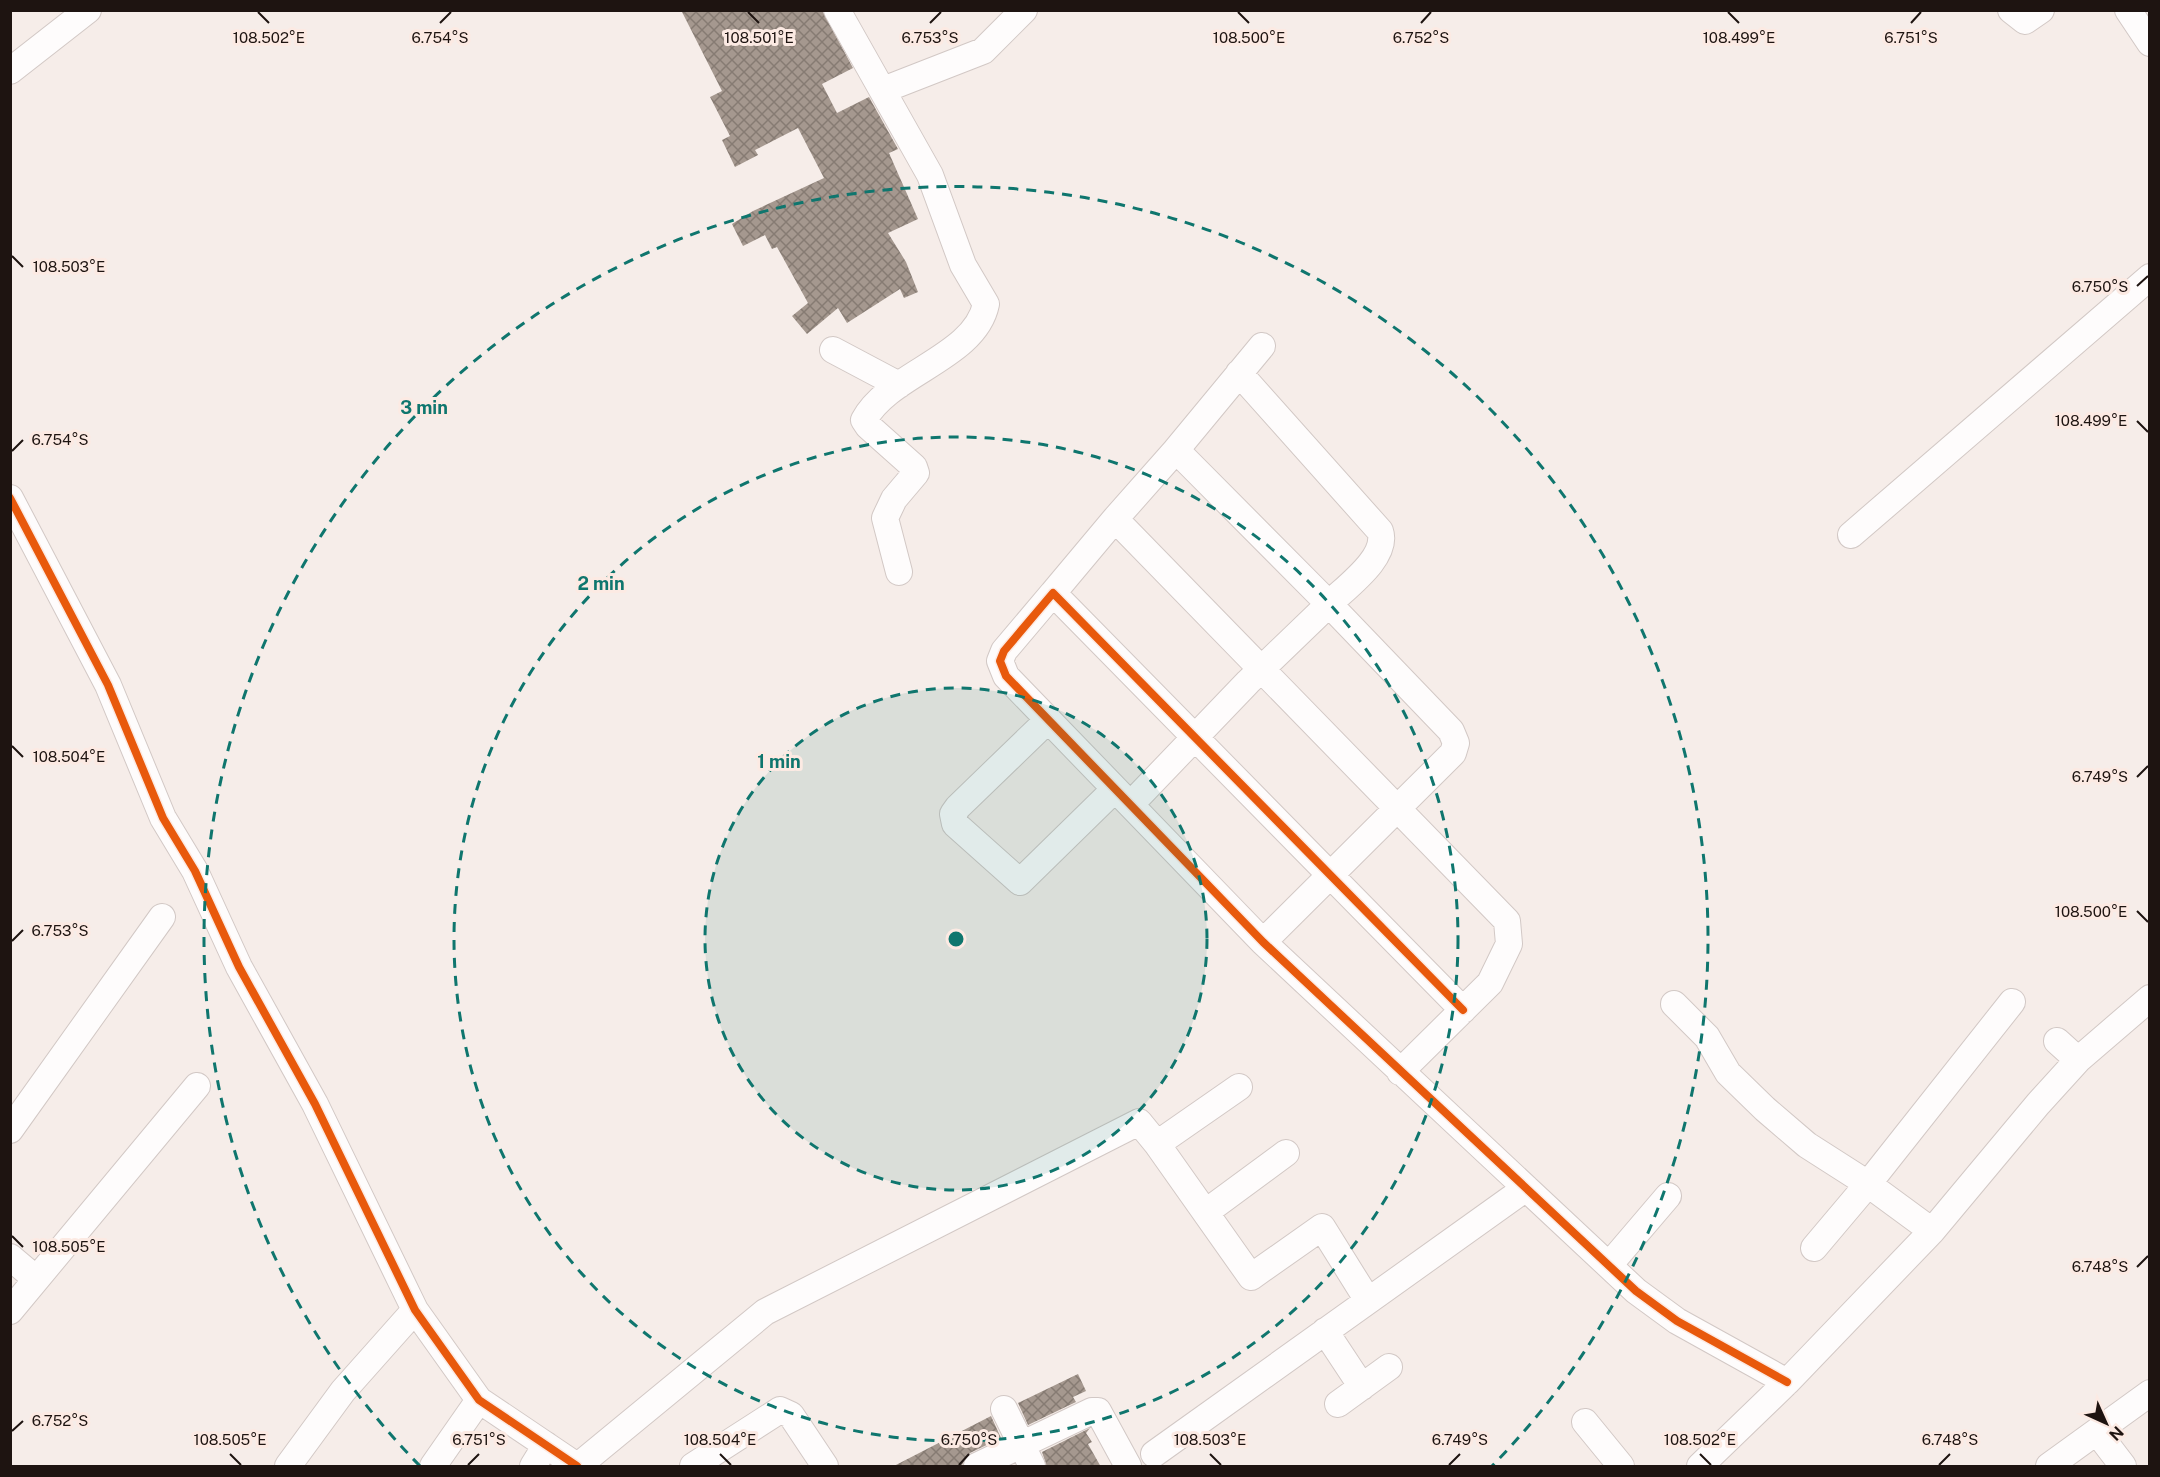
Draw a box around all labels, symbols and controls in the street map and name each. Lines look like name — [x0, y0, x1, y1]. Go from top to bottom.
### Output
text: 108.502°E — [233, 29, 305, 46]
text: 6.754°S — [412, 29, 469, 46]
text: 108.501°E — [724, 29, 794, 46]
text: 6.753°S — [901, 29, 959, 46]
text: 108.500°E — [1213, 29, 1285, 46]
text: 6.752°S — [1393, 29, 1449, 46]
text: 108.499°E — [1703, 29, 1775, 46]
text: 6.751°S — [1884, 29, 1938, 46]
text: 108.503°E — [33, 258, 105, 275]
text: 6.750°S — [2072, 278, 2128, 295]
text: 3 min — [400, 397, 448, 418]
text: 108.499°E — [2055, 412, 2127, 429]
text: 6.754°S — [32, 431, 89, 448]
text: 2 min — [577, 573, 625, 594]
text: 108.504°E — [33, 748, 105, 765]
text: 1 min — [757, 751, 801, 772]
text: 6.749°S — [2072, 768, 2128, 785]
text: 108.500°E — [2055, 903, 2127, 920]
text: 6.753°S — [31, 922, 89, 939]
centre of rings — [946, 929, 966, 949]
text: 108.505°E — [33, 1238, 105, 1255]
text: 6.748°S — [2072, 1258, 2128, 1275]
north arrow — [2076, 1393, 2136, 1453]
text: 6.752°S — [32, 1412, 88, 1429]
text: N — [2105, 1422, 2127, 1444]
text: 108.505°E — [194, 1431, 266, 1448]
text: 6.751°S — [452, 1431, 506, 1448]
text: 108.504°E — [684, 1431, 756, 1448]
text: 6.750°S — [941, 1431, 997, 1448]
text: 108.503°E — [1174, 1431, 1246, 1448]
text: 6.749°S — [1432, 1431, 1488, 1448]
text: 108.502°E — [1664, 1431, 1736, 1448]
text: 6.748°S — [1922, 1431, 1978, 1448]

